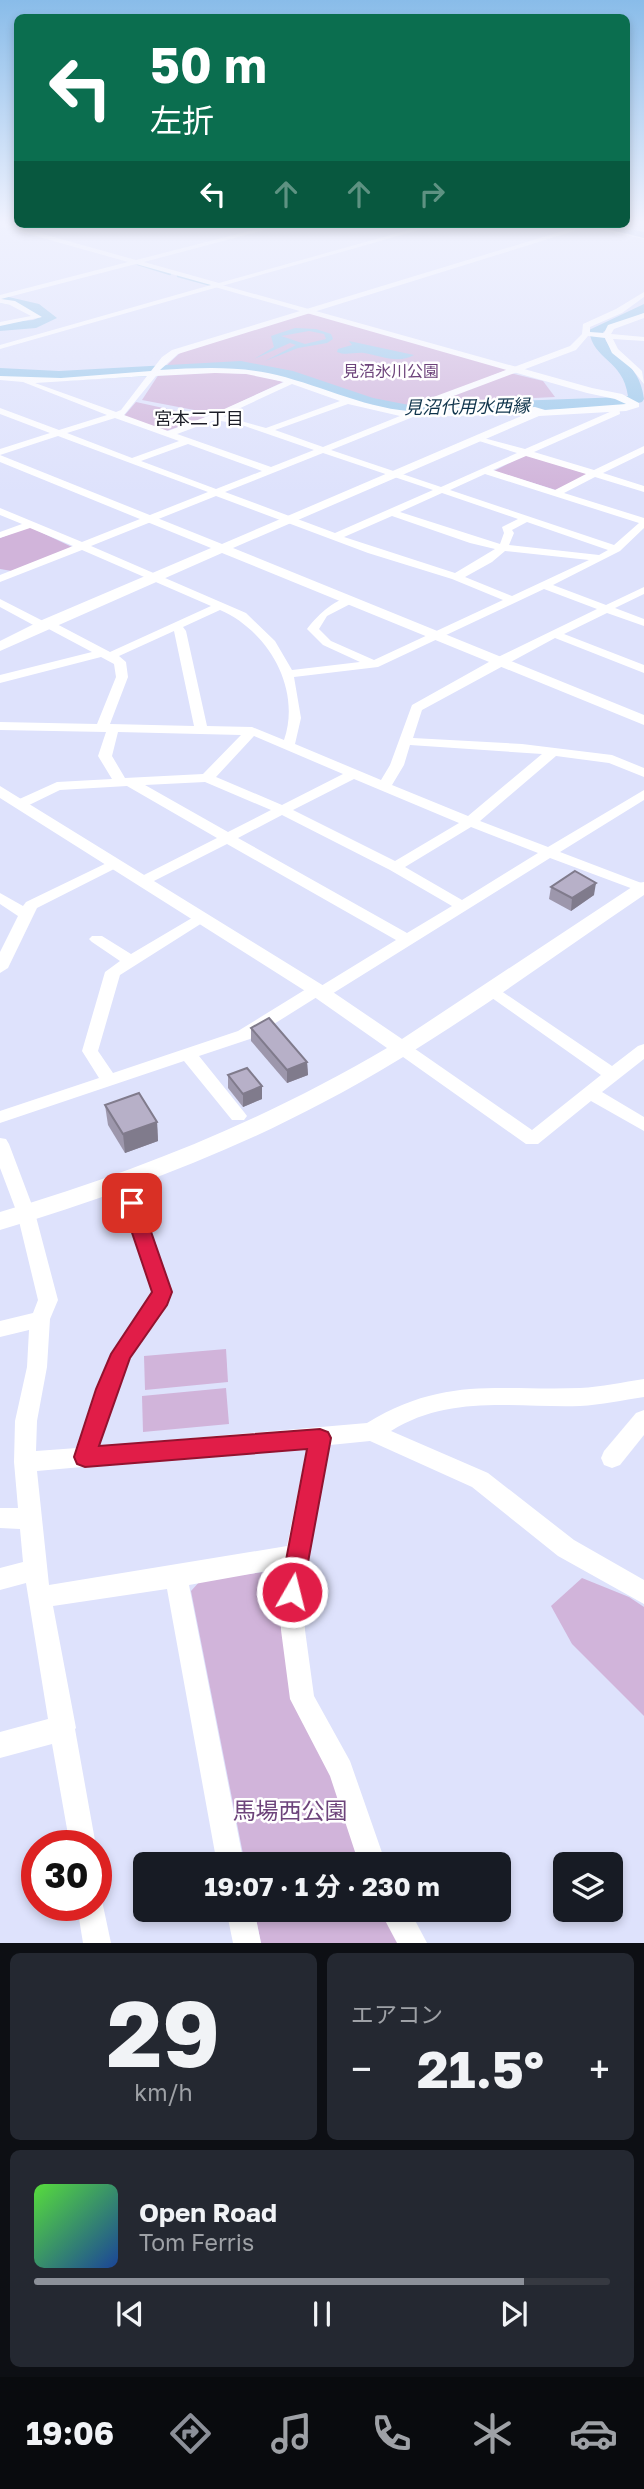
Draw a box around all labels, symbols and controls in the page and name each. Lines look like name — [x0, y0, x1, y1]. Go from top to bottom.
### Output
text: 50 m — [150, 35, 267, 94]
icon: left — [35, 42, 126, 133]
text: 左折 — [150, 101, 214, 139]
icon: left — [194, 175, 232, 213]
icon: ahead — [267, 175, 305, 213]
icon: ahead — [340, 175, 378, 213]
icon: right — [413, 175, 451, 213]
park label: 見沼氷川公園 — [343, 361, 439, 381]
water label: 見沼代用水西縁 — [404, 394, 532, 418]
district label: 宮本二丁目 — [154, 407, 244, 429]
pin — [102, 1173, 162, 1233]
icon: arrive — [113, 1184, 151, 1222]
position arrow — [255, 1555, 329, 1629]
park label: 馬場西公園 — [233, 1796, 348, 1824]
speed limit sign: 30 — [21, 1830, 112, 1921]
map controls — [553, 1852, 623, 1922]
button: layers — [553, 1852, 623, 1922]
text: 19:07 · 1 分 · 230 m — [204, 1871, 440, 1902]
text: 29 — [107, 1978, 220, 2087]
text: エアコン — [351, 2000, 443, 2028]
text: 21.5° — [417, 2037, 544, 2099]
text: − — [351, 2046, 372, 2091]
text: + — [589, 2046, 610, 2091]
text: km/h — [134, 2078, 193, 2106]
text: Open Road — [139, 2197, 277, 2228]
text: Tom Ferris — [139, 2228, 254, 2256]
icon: previous — [111, 2295, 149, 2333]
icon: pause — [303, 2295, 341, 2333]
icon: next — [495, 2295, 533, 2333]
icon: directions — [166, 2409, 215, 2458]
icon: music — [267, 2409, 316, 2458]
icon: phone — [367, 2409, 416, 2458]
icon: climate — [468, 2409, 517, 2458]
icon: car — [569, 2409, 618, 2458]
text: 19:06 — [26, 2414, 114, 2452]

